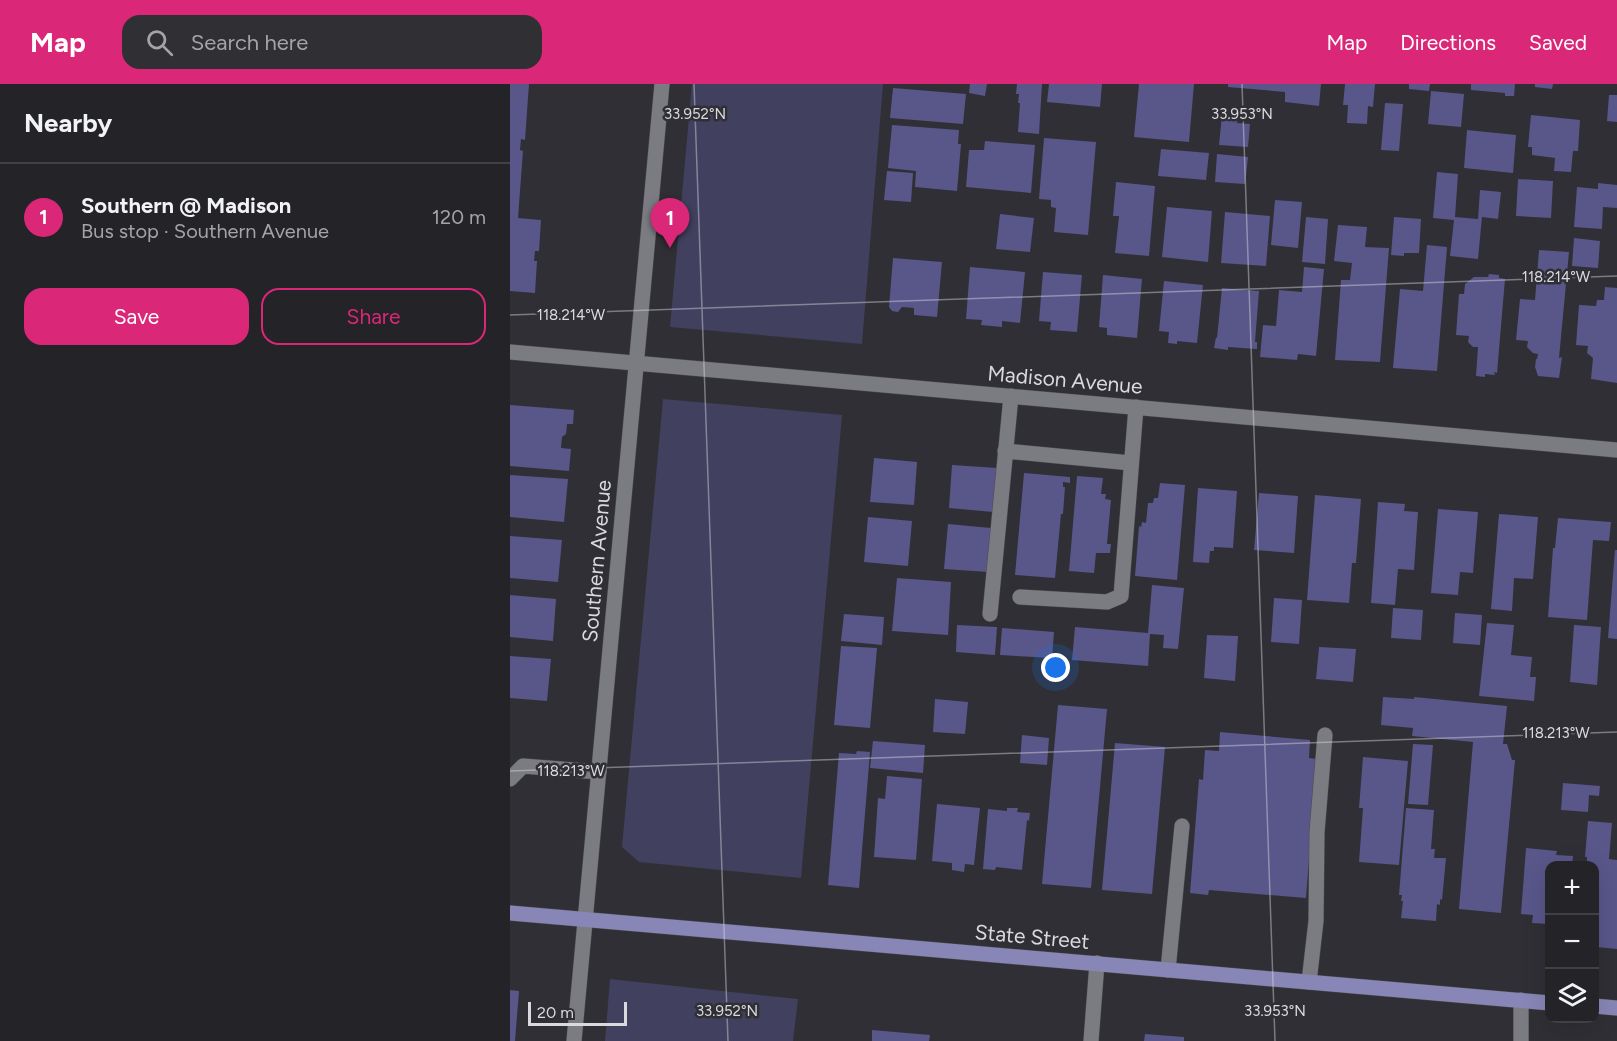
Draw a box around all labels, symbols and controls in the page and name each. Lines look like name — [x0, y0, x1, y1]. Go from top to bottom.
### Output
search box — [122, 15, 542, 69]
text: Map — [30, 25, 86, 59]
icon: search — [143, 26, 176, 59]
text: Search here — [191, 29, 308, 56]
text: Map — [1326, 30, 1367, 55]
text: Directions — [1400, 30, 1496, 55]
text: Saved — [1529, 30, 1587, 55]
text: 33.952°N — [664, 105, 726, 123]
text: 33.953°N — [1211, 105, 1273, 123]
text: Nearby — [24, 107, 112, 139]
text: Southern @ Madison — [81, 192, 291, 219]
pin: 1 — [650, 198, 690, 248]
text: 1 — [39, 205, 48, 229]
text: 120 m — [432, 205, 486, 229]
text: Bus stop · Southern Avenue — [81, 219, 329, 243]
text: 118.214°W — [1522, 268, 1591, 286]
button: Save — [24, 288, 249, 345]
button: Share — [261, 288, 486, 345]
text: 118.214°W — [537, 306, 606, 324]
street label: Madison Avenue — [986, 360, 1144, 399]
street label: Southern Avenue — [577, 479, 616, 643]
your location — [1041, 653, 1070, 682]
text: 118.213°W — [1522, 724, 1590, 742]
text: 118.213°W — [537, 762, 605, 780]
map controls — [1545, 861, 1599, 1023]
button: + — [1545, 861, 1599, 915]
button: − — [1545, 915, 1599, 969]
street label: State Street — [974, 919, 1090, 954]
button: layers — [1545, 969, 1599, 1023]
scale bar — [528, 999, 627, 1026]
text: 33.952°N — [696, 1002, 758, 1020]
text: 33.953°N — [1244, 1002, 1306, 1020]
text: 20 m — [537, 1003, 574, 1022]

